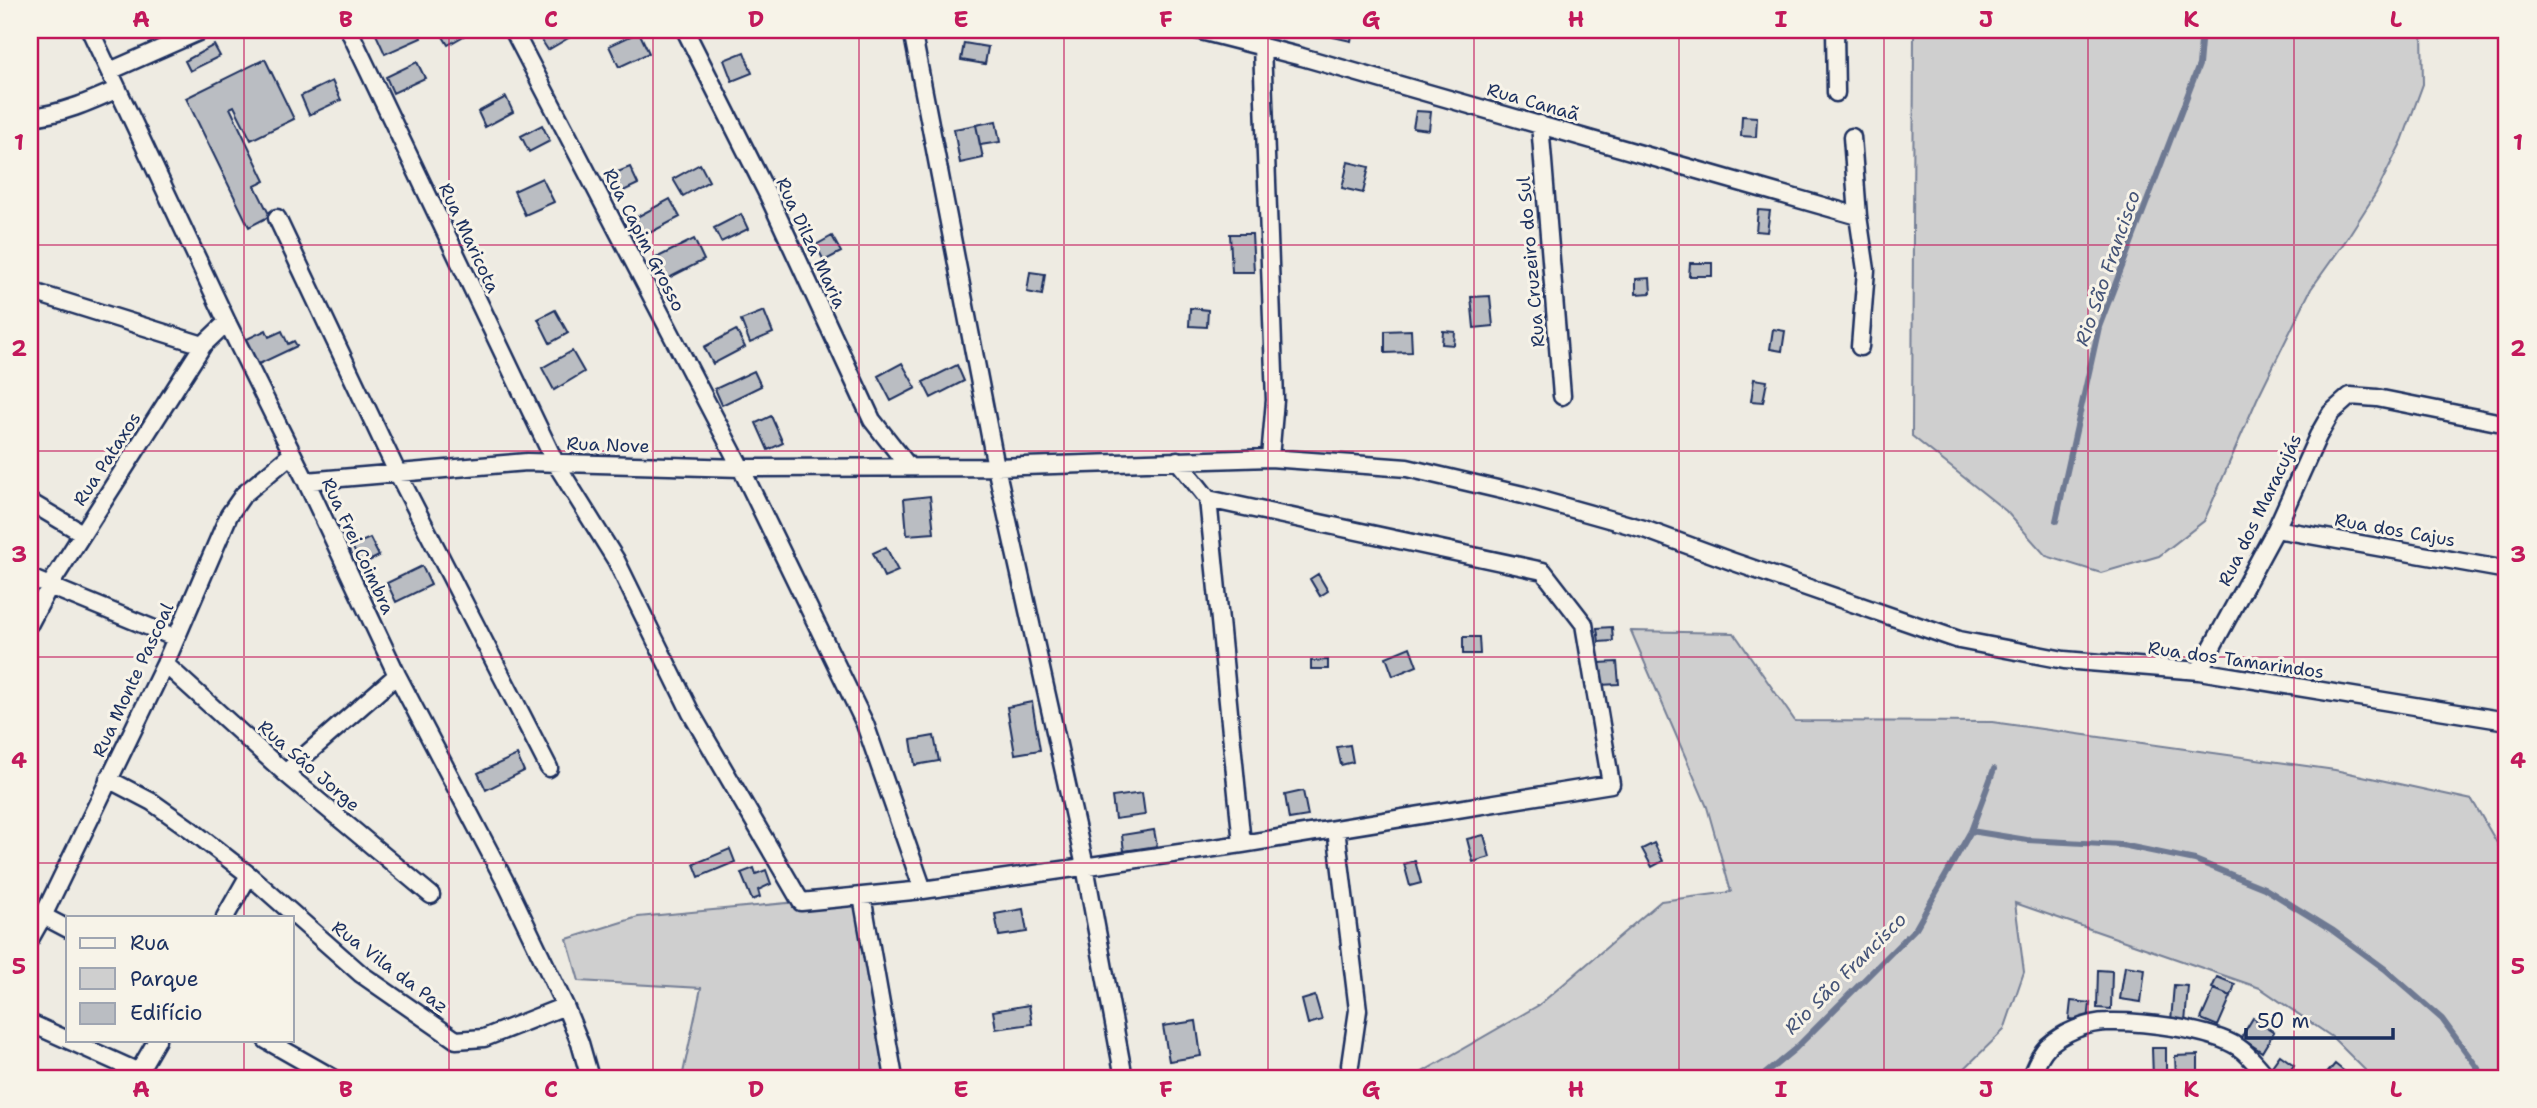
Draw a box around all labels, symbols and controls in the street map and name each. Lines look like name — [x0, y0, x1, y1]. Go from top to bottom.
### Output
text: A — [132, 4, 150, 34]
text: B — [339, 4, 353, 34]
text: C — [544, 4, 558, 34]
text: D — [748, 4, 764, 34]
text: E — [953, 4, 969, 34]
text: F — [1159, 4, 1173, 34]
text: G — [1362, 4, 1381, 34]
text: H — [1568, 4, 1584, 34]
text: I — [1775, 4, 1788, 34]
text: J — [1979, 4, 1993, 34]
text: K — [2183, 4, 2199, 34]
text: L — [2390, 4, 2402, 34]
street label: Rua Canaã — [1484, 77, 1582, 127]
text: 1 — [14, 127, 24, 157]
text: 1 — [2513, 127, 2523, 157]
street label: Rua Capim Grosso — [597, 164, 691, 316]
street label: Rua Dilza Maria — [770, 174, 852, 312]
street label: Rua Cruzeiro do Sul — [1512, 175, 1550, 348]
street label: Rua Maricota — [433, 179, 505, 297]
water label: Rio São Francisco — [2069, 187, 2146, 349]
text: 2 — [11, 333, 27, 363]
text: 2 — [2510, 333, 2526, 363]
street label: Rua Pataxos — [68, 407, 146, 511]
street label: Rua dos Maracujás — [2213, 430, 2307, 590]
street label: Rua Nove — [566, 432, 650, 458]
street label: Rua Frei Coimbra — [316, 474, 400, 618]
street label: Rua dos Cajus — [2333, 508, 2457, 552]
text: 3 — [11, 539, 27, 569]
text: 3 — [2510, 539, 2526, 569]
street label: Rua Monte Pascoal — [87, 598, 180, 761]
street label: Rua dos Tamarindos — [2146, 636, 2326, 684]
street label: Rua São Jorge — [253, 715, 365, 817]
text: 4 — [11, 745, 27, 775]
text: 4 — [2510, 745, 2526, 775]
water label: Rio São Francisco — [1779, 907, 1912, 1040]
street label: Rua Vila da Paz — [327, 915, 453, 1019]
legend — [66, 916, 294, 1042]
text: Rua — [130, 929, 169, 957]
text: 5 — [12, 951, 26, 981]
text: 5 — [2511, 951, 2525, 981]
text: Parque — [130, 965, 199, 993]
scale bar — [2246, 996, 2394, 1040]
text: Edifício — [130, 999, 202, 1027]
text: 50 m — [2257, 1007, 2310, 1035]
text: A — [132, 1074, 150, 1104]
text: B — [339, 1074, 353, 1104]
text: C — [544, 1074, 558, 1104]
text: D — [748, 1074, 764, 1104]
text: E — [953, 1074, 969, 1104]
text: F — [1159, 1074, 1173, 1104]
text: G — [1362, 1074, 1381, 1104]
text: H — [1568, 1074, 1584, 1104]
text: I — [1775, 1074, 1788, 1104]
text: J — [1979, 1074, 1993, 1104]
text: K — [2183, 1074, 2199, 1104]
text: L — [2390, 1074, 2402, 1104]

